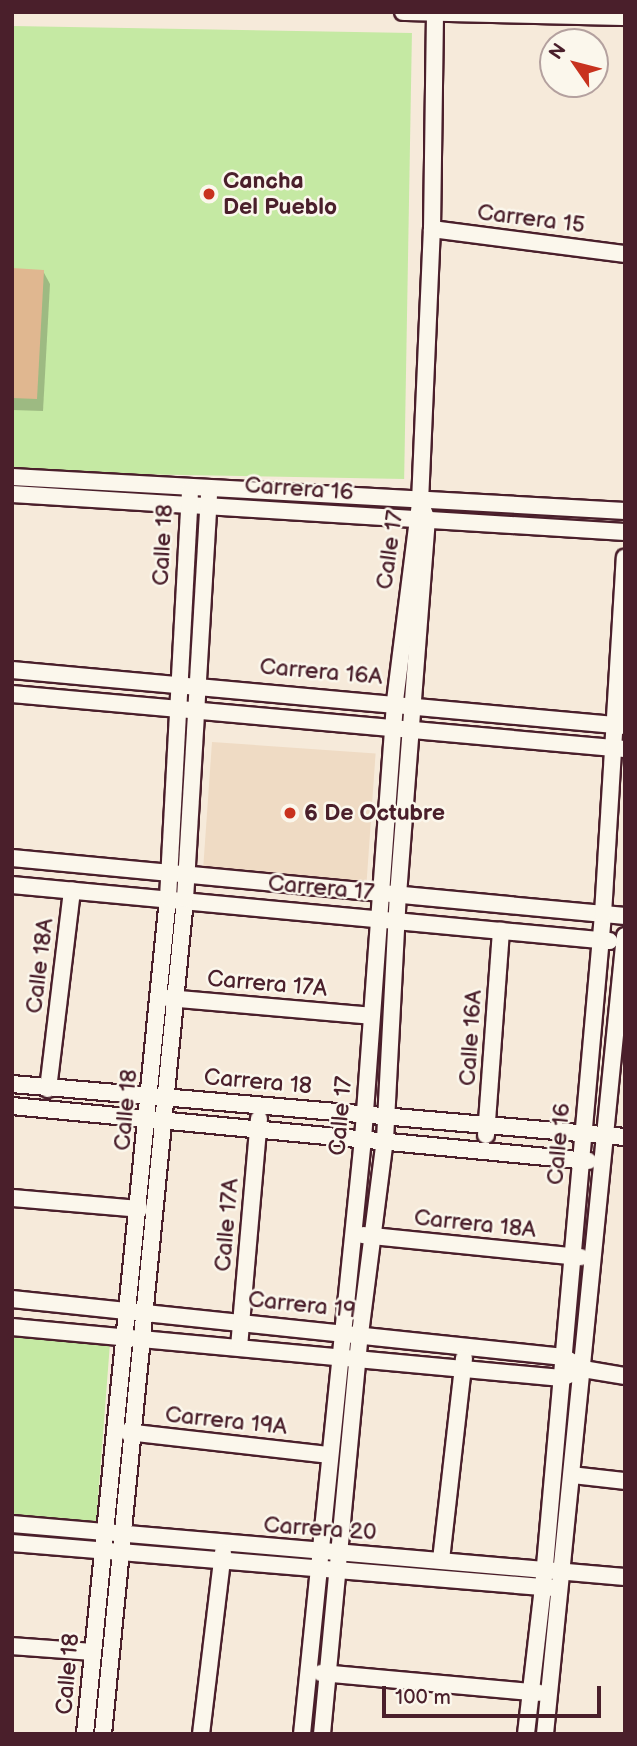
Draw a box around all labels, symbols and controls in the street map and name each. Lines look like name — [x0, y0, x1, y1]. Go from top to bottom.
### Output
north arrow — [539, 28, 609, 98]
text: N — [545, 39, 572, 64]
place label: Cancha Del Pueblo — [223, 167, 337, 221]
marker: Cancha Del Pueblo — [201, 186, 217, 202]
street label: Carrera 15 — [476, 199, 586, 239]
street label: Carrera 16 — [244, 471, 354, 507]
street label: Calle 18 — [147, 504, 179, 586]
street label: Calle 17 — [371, 509, 409, 591]
street label: Carrera 16A — [258, 653, 384, 691]
place label: 6 De Octubre — [304, 799, 445, 827]
marker: 6 De Octubre — [282, 805, 298, 821]
street label: Carrera 17 — [267, 870, 375, 906]
street label: Calle 18A — [20, 917, 60, 1015]
street label: Carrera 17A — [206, 965, 328, 1003]
street label: Calle 16A — [454, 989, 488, 1087]
street label: Carrera 18 — [203, 1064, 313, 1100]
street label: Calle 18 — [109, 1068, 143, 1152]
street label: Calle 17 — [324, 1075, 358, 1157]
street label: Calle 16 — [542, 1102, 576, 1186]
street label: Calle 17A — [209, 1177, 245, 1273]
street label: Carrera 18A — [413, 1204, 537, 1244]
street label: Carrera 19 — [247, 1286, 357, 1324]
street label: Carrera 19A — [164, 1401, 288, 1441]
street label: Carrera 20 — [263, 1511, 377, 1547]
street label: Calle 18 — [51, 1632, 85, 1716]
scale bar — [385, 1672, 604, 1716]
text: 100 m — [395, 1685, 451, 1710]

